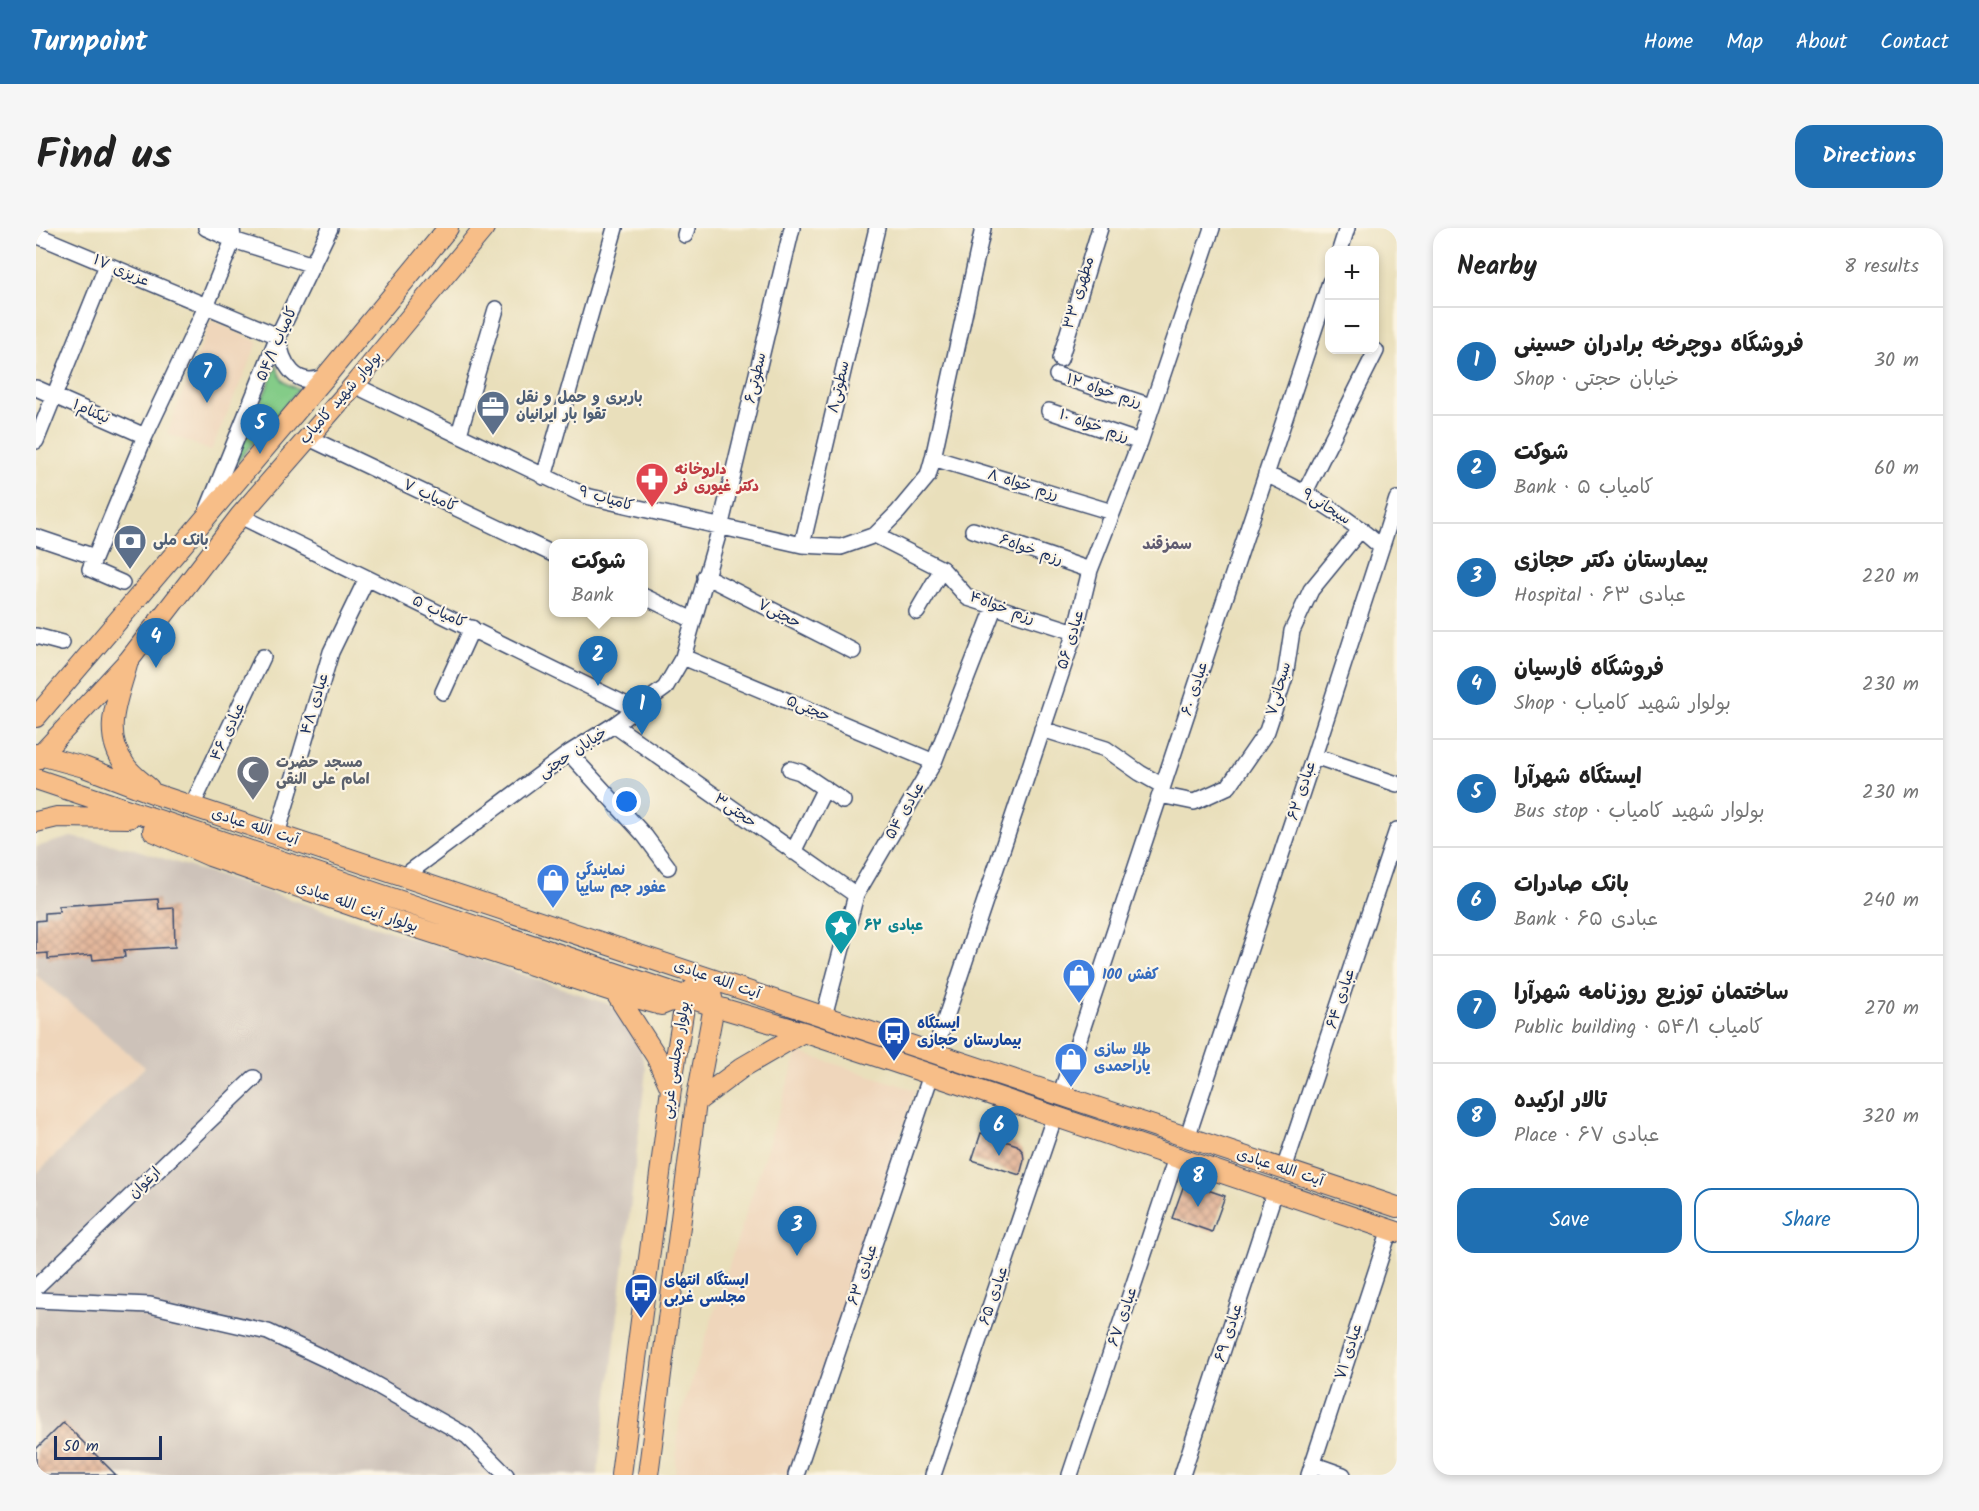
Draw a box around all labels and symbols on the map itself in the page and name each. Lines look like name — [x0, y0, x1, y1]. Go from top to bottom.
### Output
street label: عزیزی ۱۷ — [89, 248, 153, 294]
street label: مطهری ۳۳ — [1057, 254, 1101, 332]
street label: کامیاب ۵۴/۱ — [250, 303, 304, 385]
street label: بولوار شهید کامیاب — [294, 346, 388, 450]
street label: سطوتی۶ — [739, 350, 773, 406]
pin: 7 — [188, 354, 226, 403]
street label: سطوتی۸ — [821, 358, 857, 416]
street label: رزم خواه ۱۲ — [1063, 367, 1145, 415]
place label: باربری و حمل و نقل تقوا بار ایرانیان — [516, 386, 643, 427]
office icon: باربری و حمل و نقل تقوا بار ایرانیان — [475, 389, 511, 436]
street label: نیکنام۱ — [69, 393, 113, 431]
street label: رزم خواه ۱۰ — [1056, 403, 1132, 449]
pin: 5 — [240, 404, 280, 454]
place label: داروخانه دکتر غیوری فر — [673, 458, 759, 499]
pharmacy icon: داروخانه دکتر غیوری فر — [634, 461, 670, 508]
street label: رزم خواه ۸ — [984, 463, 1062, 507]
street label: کامیاب ۷ — [399, 473, 461, 519]
street label: کامیاب ۹ — [576, 480, 636, 518]
street label: سبحانی۹ — [1297, 482, 1355, 532]
bank icon: بانک ملی — [112, 523, 148, 570]
street label: رزم خواه۶ — [996, 528, 1066, 572]
place label: بانک ملی — [153, 529, 209, 553]
district label: سمزقند — [1142, 532, 1192, 557]
street label: رزم خواه۴ — [966, 585, 1038, 631]
street label: کامیاب ۵ — [408, 589, 470, 635]
street label: حجتی۷ — [753, 593, 805, 635]
street label: عبادی ۵۶ — [1051, 607, 1091, 673]
pin: 4 — [136, 618, 176, 668]
pin: 2 — [578, 636, 618, 686]
street label: عبادی ۶۰ — [1175, 659, 1215, 719]
street label: سبحانی۷ — [1260, 659, 1298, 719]
street label: عبادی ۴۸ — [294, 670, 336, 738]
pin: 1 — [622, 686, 662, 735]
street label: حجتی۵ — [782, 689, 834, 729]
street label: عبادی ۴۶ — [204, 699, 252, 765]
street label: خیابان حجتی — [534, 721, 612, 785]
place label: مسجد حضرت امام علی النقی — [276, 751, 370, 792]
mosque icon: مسجد حضرت امام علی النقی — [235, 754, 271, 801]
street label: عبادی ۶۲ — [1281, 758, 1323, 824]
street label: عبادی ۵۴ — [879, 778, 931, 844]
your location — [612, 787, 641, 816]
street label: حجتی۳ — [709, 788, 761, 834]
street label: آیت الله عبادی — [208, 802, 303, 853]
place label: نمایندگی عفور جم سایپا — [576, 859, 666, 900]
shop icon: نمایندگی عفور جم سایپا — [535, 862, 571, 909]
street label: بولوار آیت الله عبادی — [293, 875, 421, 939]
place icon: عبادی ۶۲ — [823, 908, 859, 955]
place label: عبادی ۶۲ — [864, 914, 923, 938]
street label: آیت الله عبادی — [670, 954, 765, 1007]
shop icon: کفش 100 — [1061, 957, 1097, 1004]
place label: کفش 100 — [1102, 963, 1159, 987]
street label: عبادی ۶۴ — [1320, 966, 1362, 1032]
street label: بولوار مجلسی غربی — [655, 999, 697, 1121]
place label: ایستگاه بیمارستان حجازی — [917, 1012, 1021, 1053]
bus stop icon: ایستگاه بیمارستان حجازی — [876, 1015, 912, 1062]
place label: طلا سازی یاراحمدی — [1094, 1038, 1151, 1079]
shop icon: طلا سازی یاراحمدی — [1053, 1041, 1089, 1088]
pin: 6 — [980, 1106, 1018, 1156]
street label: آیت الله عبادی — [1233, 1143, 1328, 1194]
pin: 8 — [1178, 1158, 1218, 1207]
street label: ارغوان — [123, 1161, 167, 1205]
pin: 3 — [778, 1206, 816, 1256]
street label: عبادی ۶۳ — [841, 1241, 885, 1309]
street label: عبادی ۶۵ — [973, 1263, 1015, 1329]
place label: ایستگاه انتهای مجلسی غربی — [664, 1269, 749, 1310]
bus stop icon: ایستگاه انتهای مجلسی غربی — [623, 1272, 659, 1319]
street label: عبادی ۶۷ — [1102, 1284, 1144, 1350]
street label: عبادی ۶۹ — [1208, 1301, 1250, 1365]
street label: عبادی ۷۱ — [1329, 1321, 1369, 1383]
scale bar — [54, 1433, 162, 1460]

